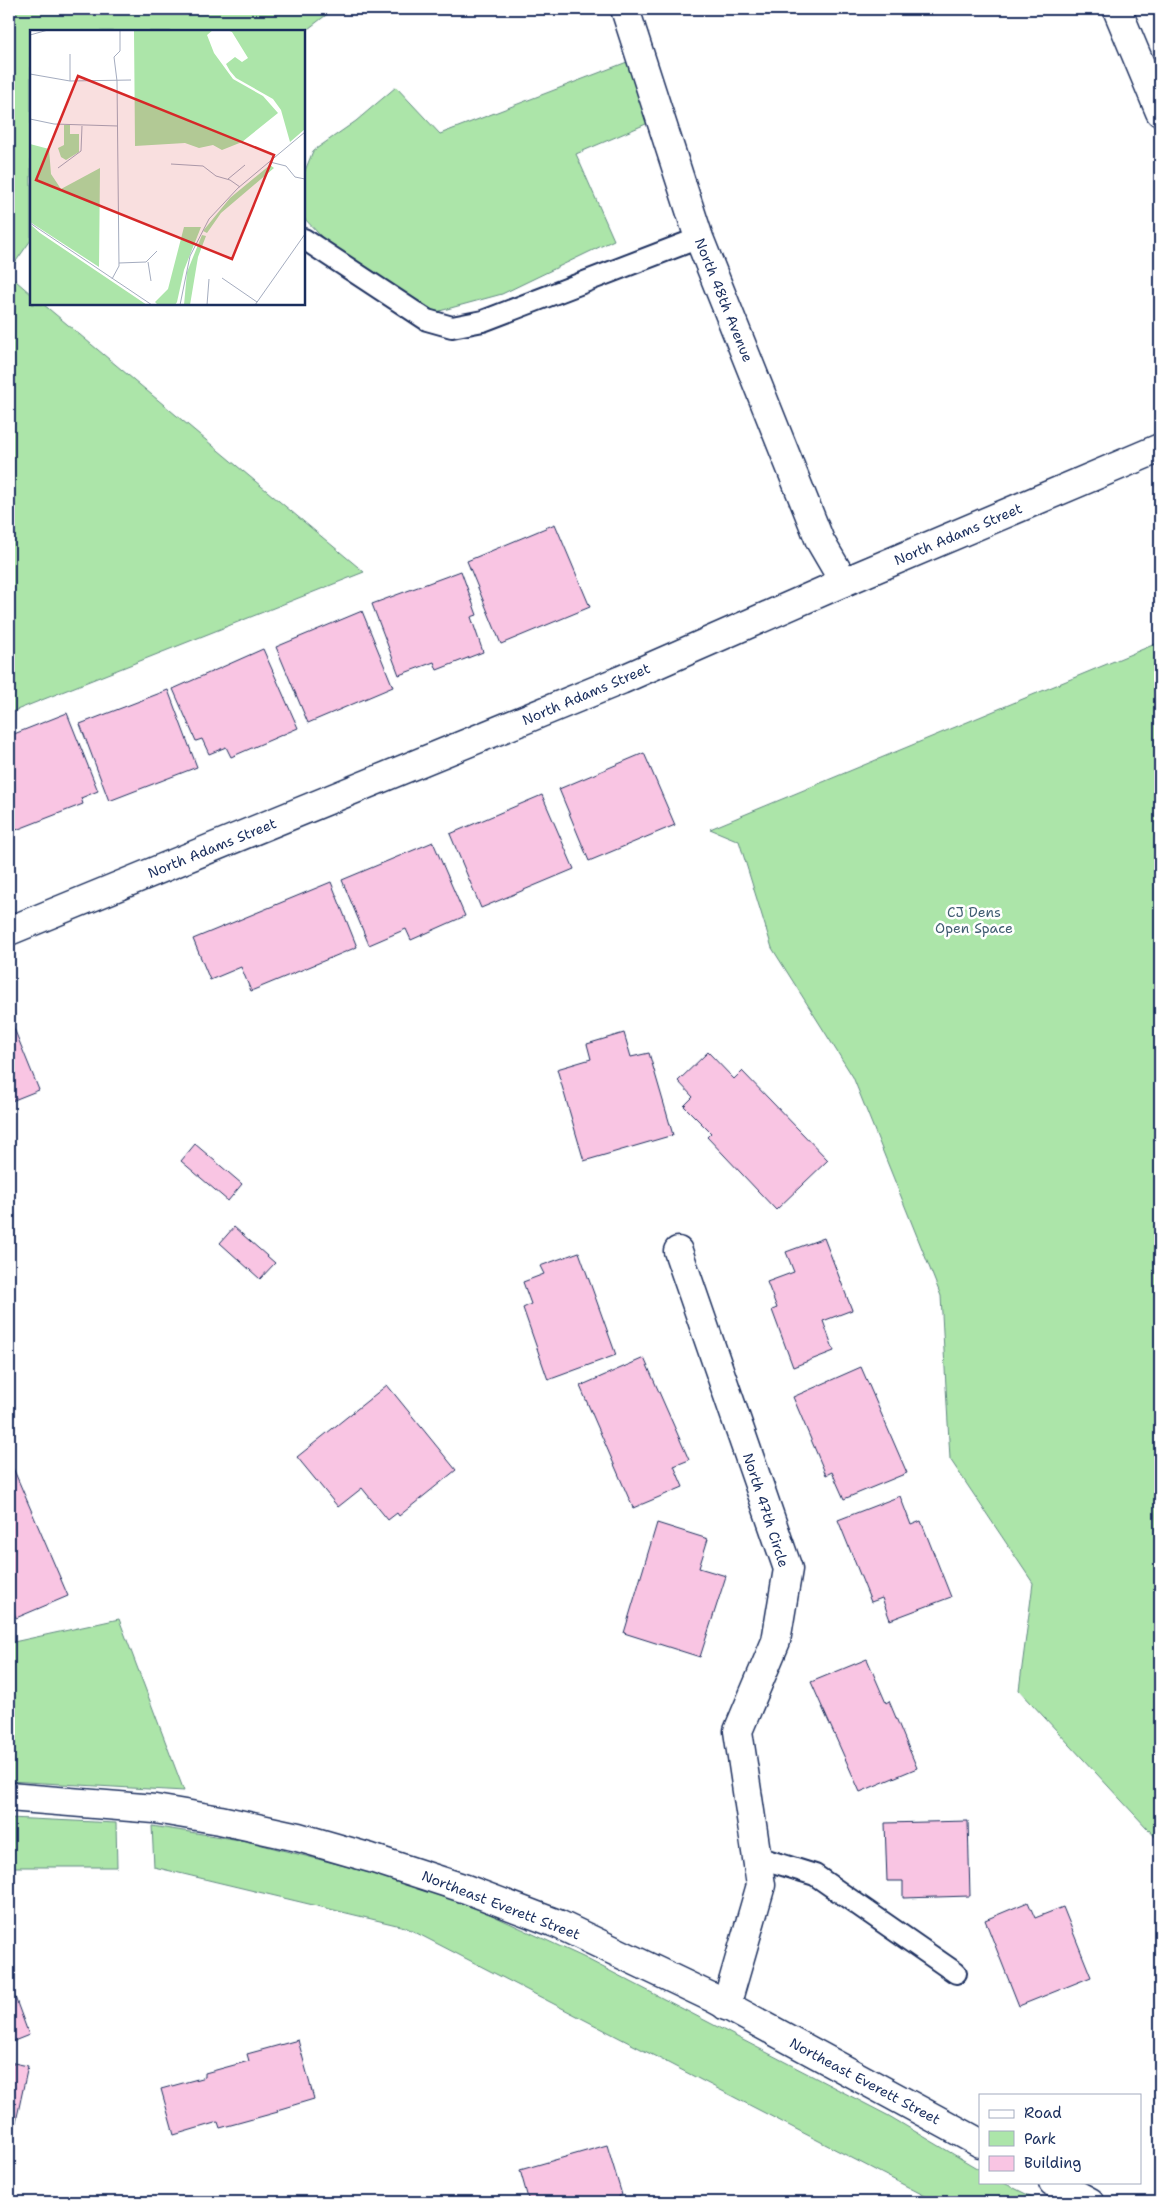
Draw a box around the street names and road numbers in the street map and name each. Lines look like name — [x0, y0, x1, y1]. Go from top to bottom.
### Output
street label: North 48th Avenue — [691, 235, 757, 365]
street label: North Adams Street — [891, 499, 1025, 569]
street label: North Adams Street — [519, 659, 653, 729]
street label: North Adams Street — [145, 814, 279, 882]
street label: North 47th Circle — [739, 1451, 793, 1570]
street label: Northeast Everett Street — [419, 1866, 583, 1944]
street label: Northeast Everett Street — [787, 2034, 943, 2128]

